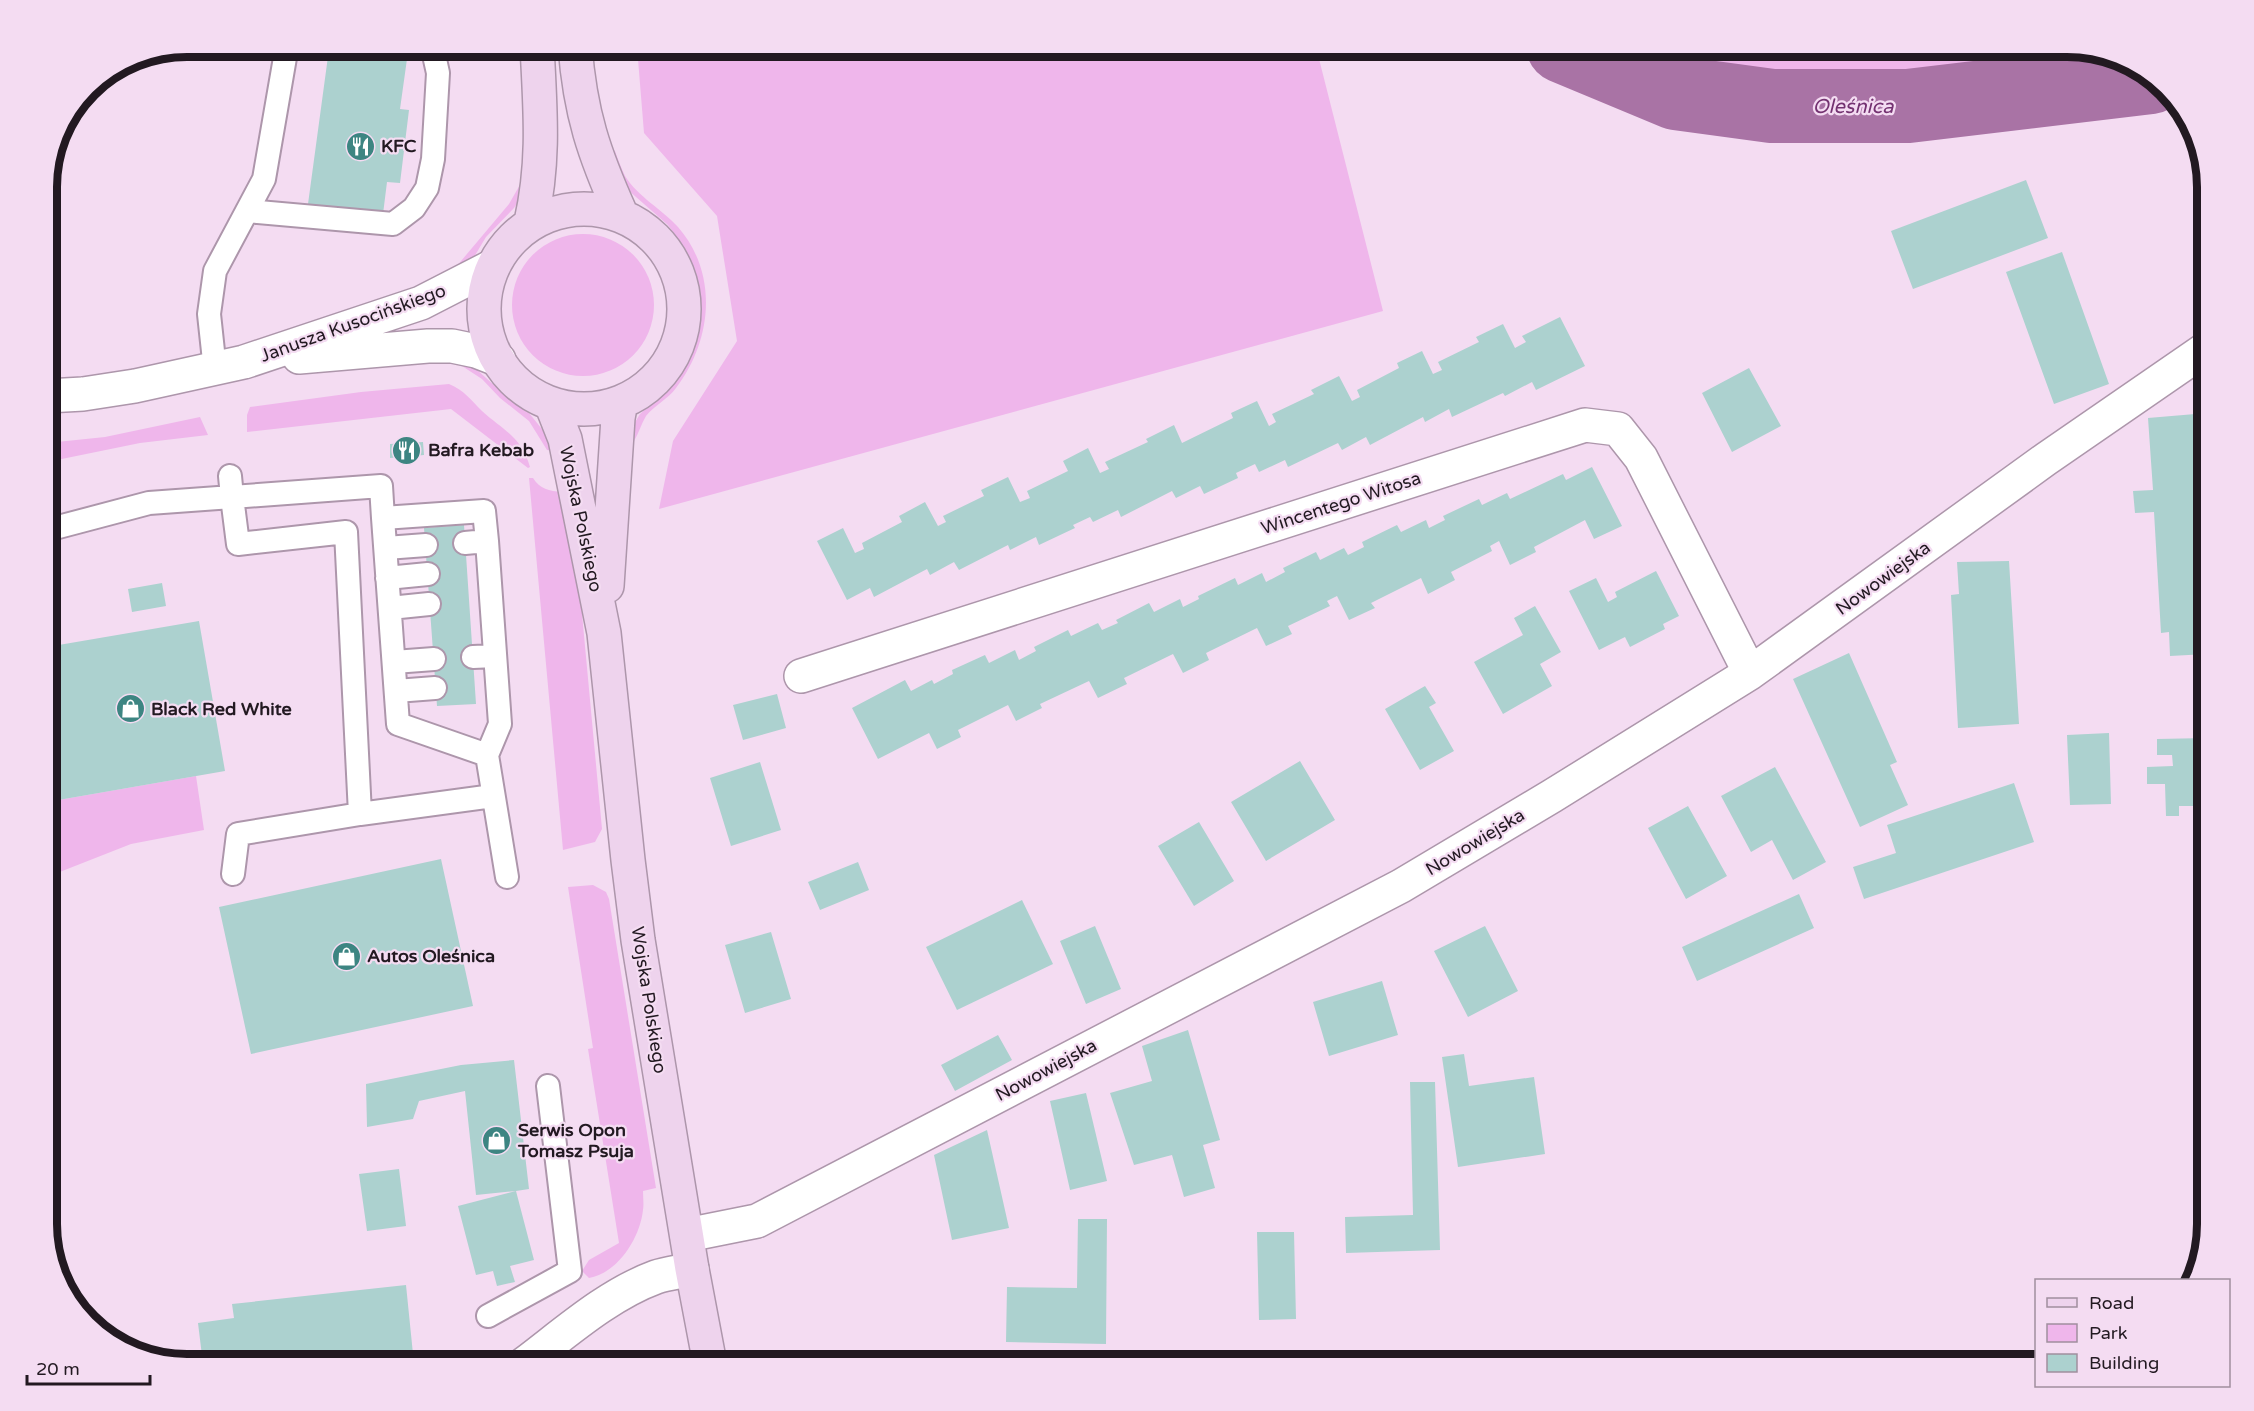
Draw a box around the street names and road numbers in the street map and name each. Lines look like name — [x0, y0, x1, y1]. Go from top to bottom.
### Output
street label: Janusza Kusocińskiego — [257, 279, 449, 367]
street label: Wojska Polskiego — [555, 444, 607, 594]
street label: Wincentego Witosa — [1258, 467, 1424, 539]
street label: Nowowiejska — [1831, 536, 1935, 620]
street label: Nowowiejska — [1421, 804, 1529, 880]
street label: Wojska Polskiego — [627, 925, 672, 1075]
street label: Nowowiejska — [991, 1034, 1101, 1106]

